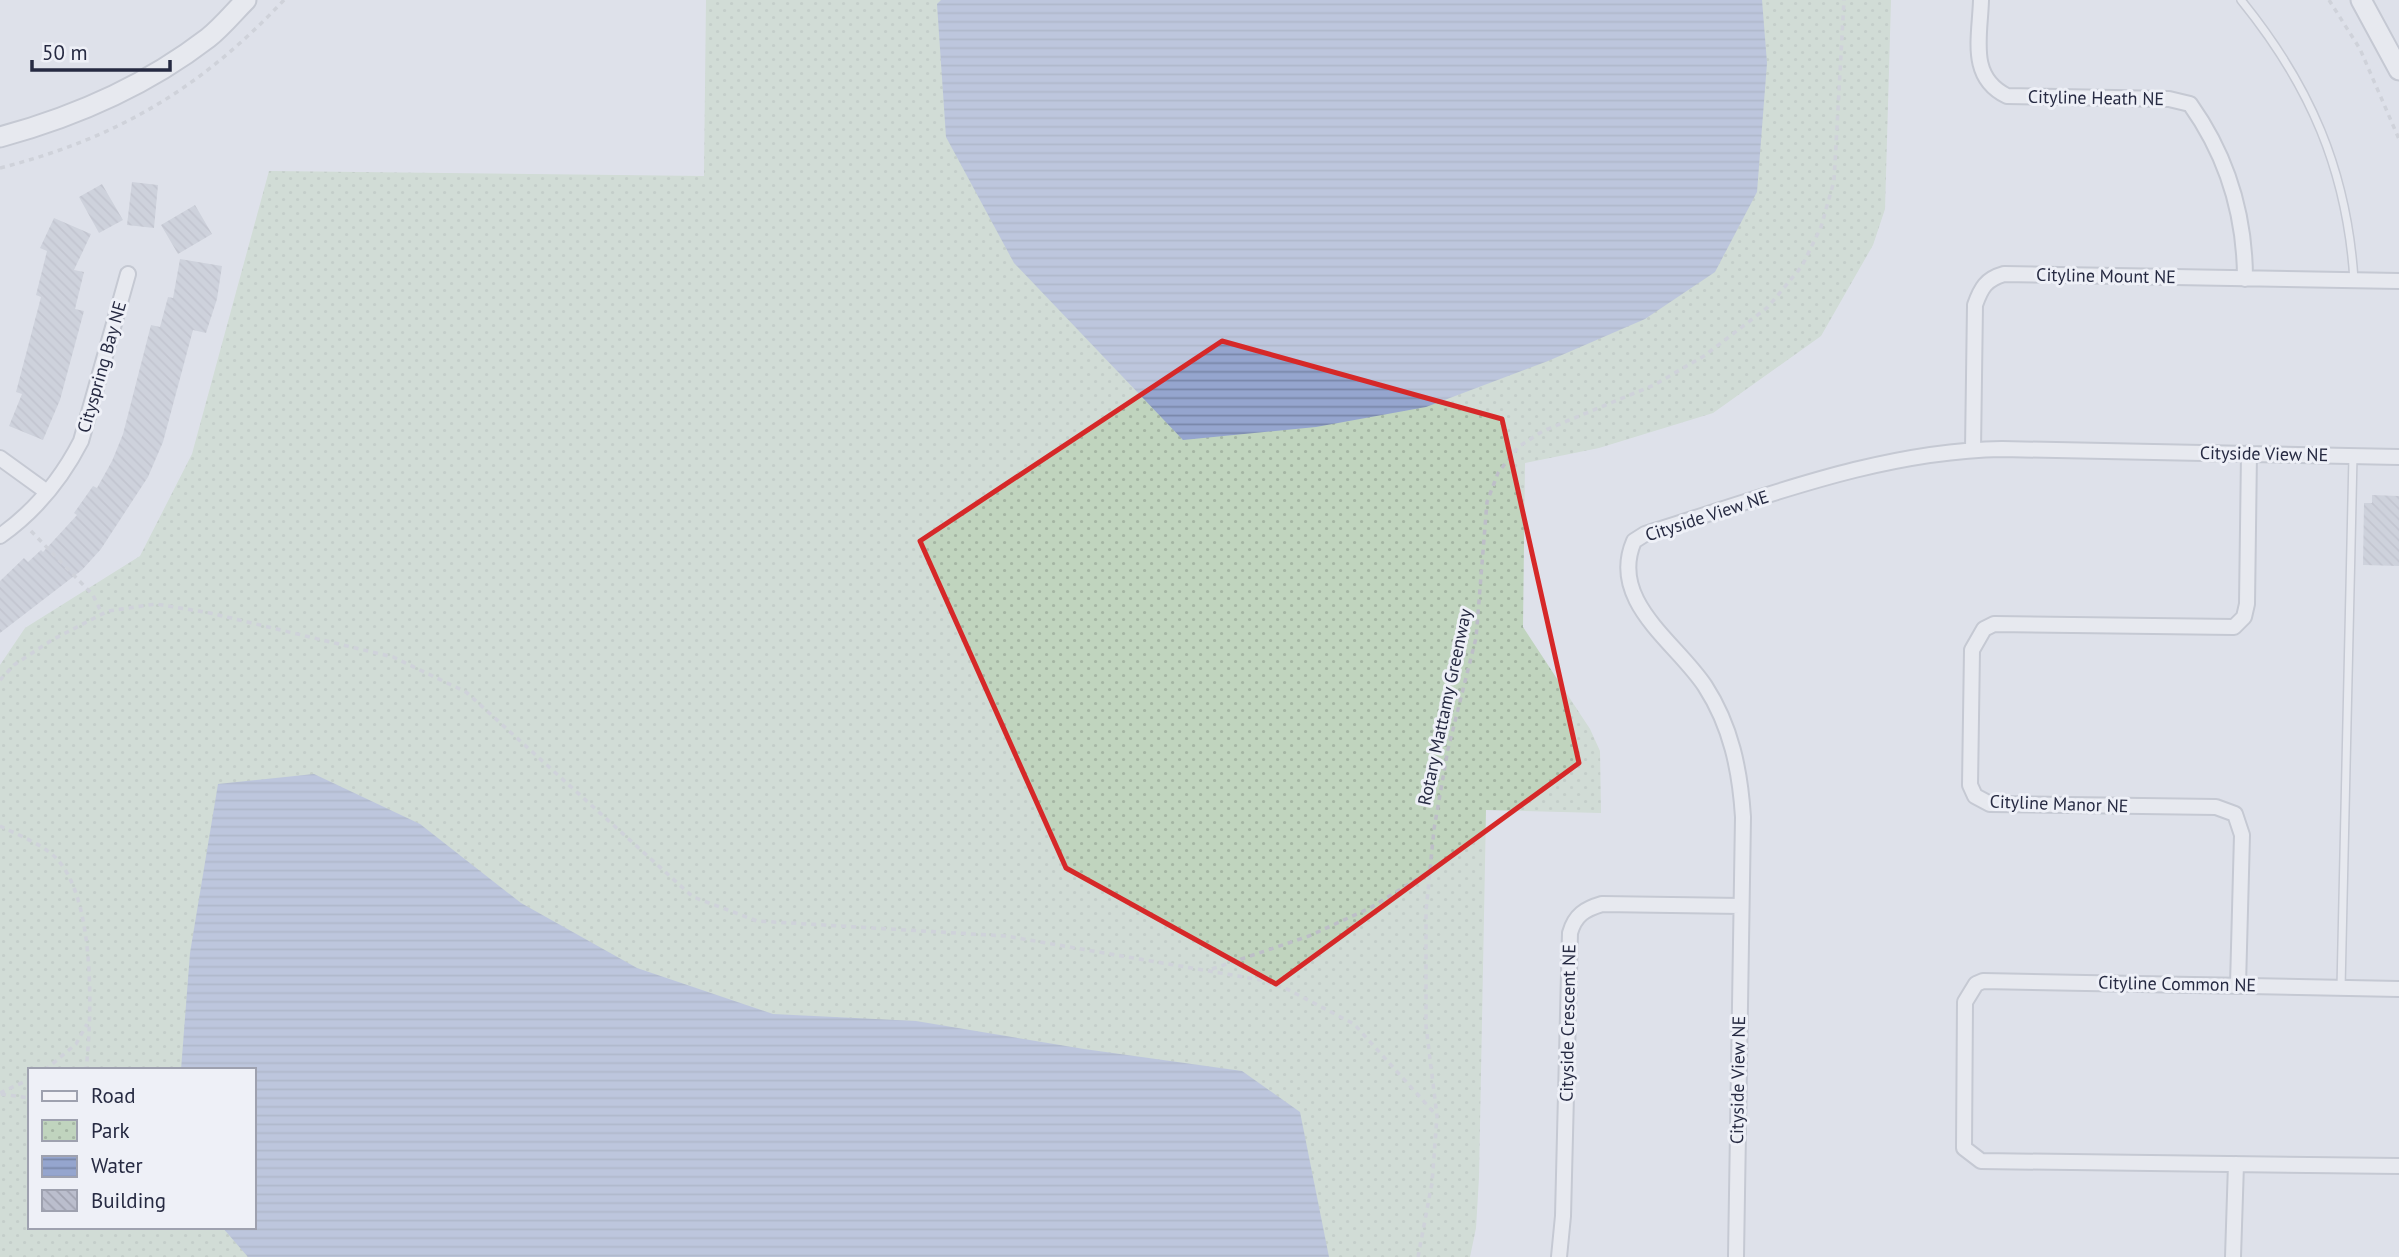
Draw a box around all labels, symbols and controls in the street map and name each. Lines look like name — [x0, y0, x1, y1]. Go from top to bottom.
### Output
scale bar — [32, 28, 170, 72]
text: 50 m — [42, 39, 88, 66]
street label: Cityline Heath NE — [2028, 85, 2164, 110]
street label: Cityline Mount NE — [2036, 263, 2176, 288]
street label: Cityspring Bay NE — [72, 298, 131, 435]
street label: Cityside View NE — [2200, 441, 2328, 466]
street label: Cityside View NE — [1642, 485, 1771, 546]
street label: Rotary Mattamy Greenway — [1412, 606, 1477, 807]
street label: Cityline Manor NE — [1989, 790, 2129, 817]
street label: Cityside Crescent NE — [1555, 944, 1580, 1102]
street label: Cityline Common NE — [2098, 971, 2256, 996]
street label: Cityside View NE — [1725, 1016, 1750, 1144]
legend — [28, 1068, 256, 1229]
text: Road — [91, 1082, 135, 1109]
text: Park — [91, 1117, 130, 1144]
text: Water — [91, 1152, 143, 1179]
text: Building — [91, 1187, 166, 1214]

